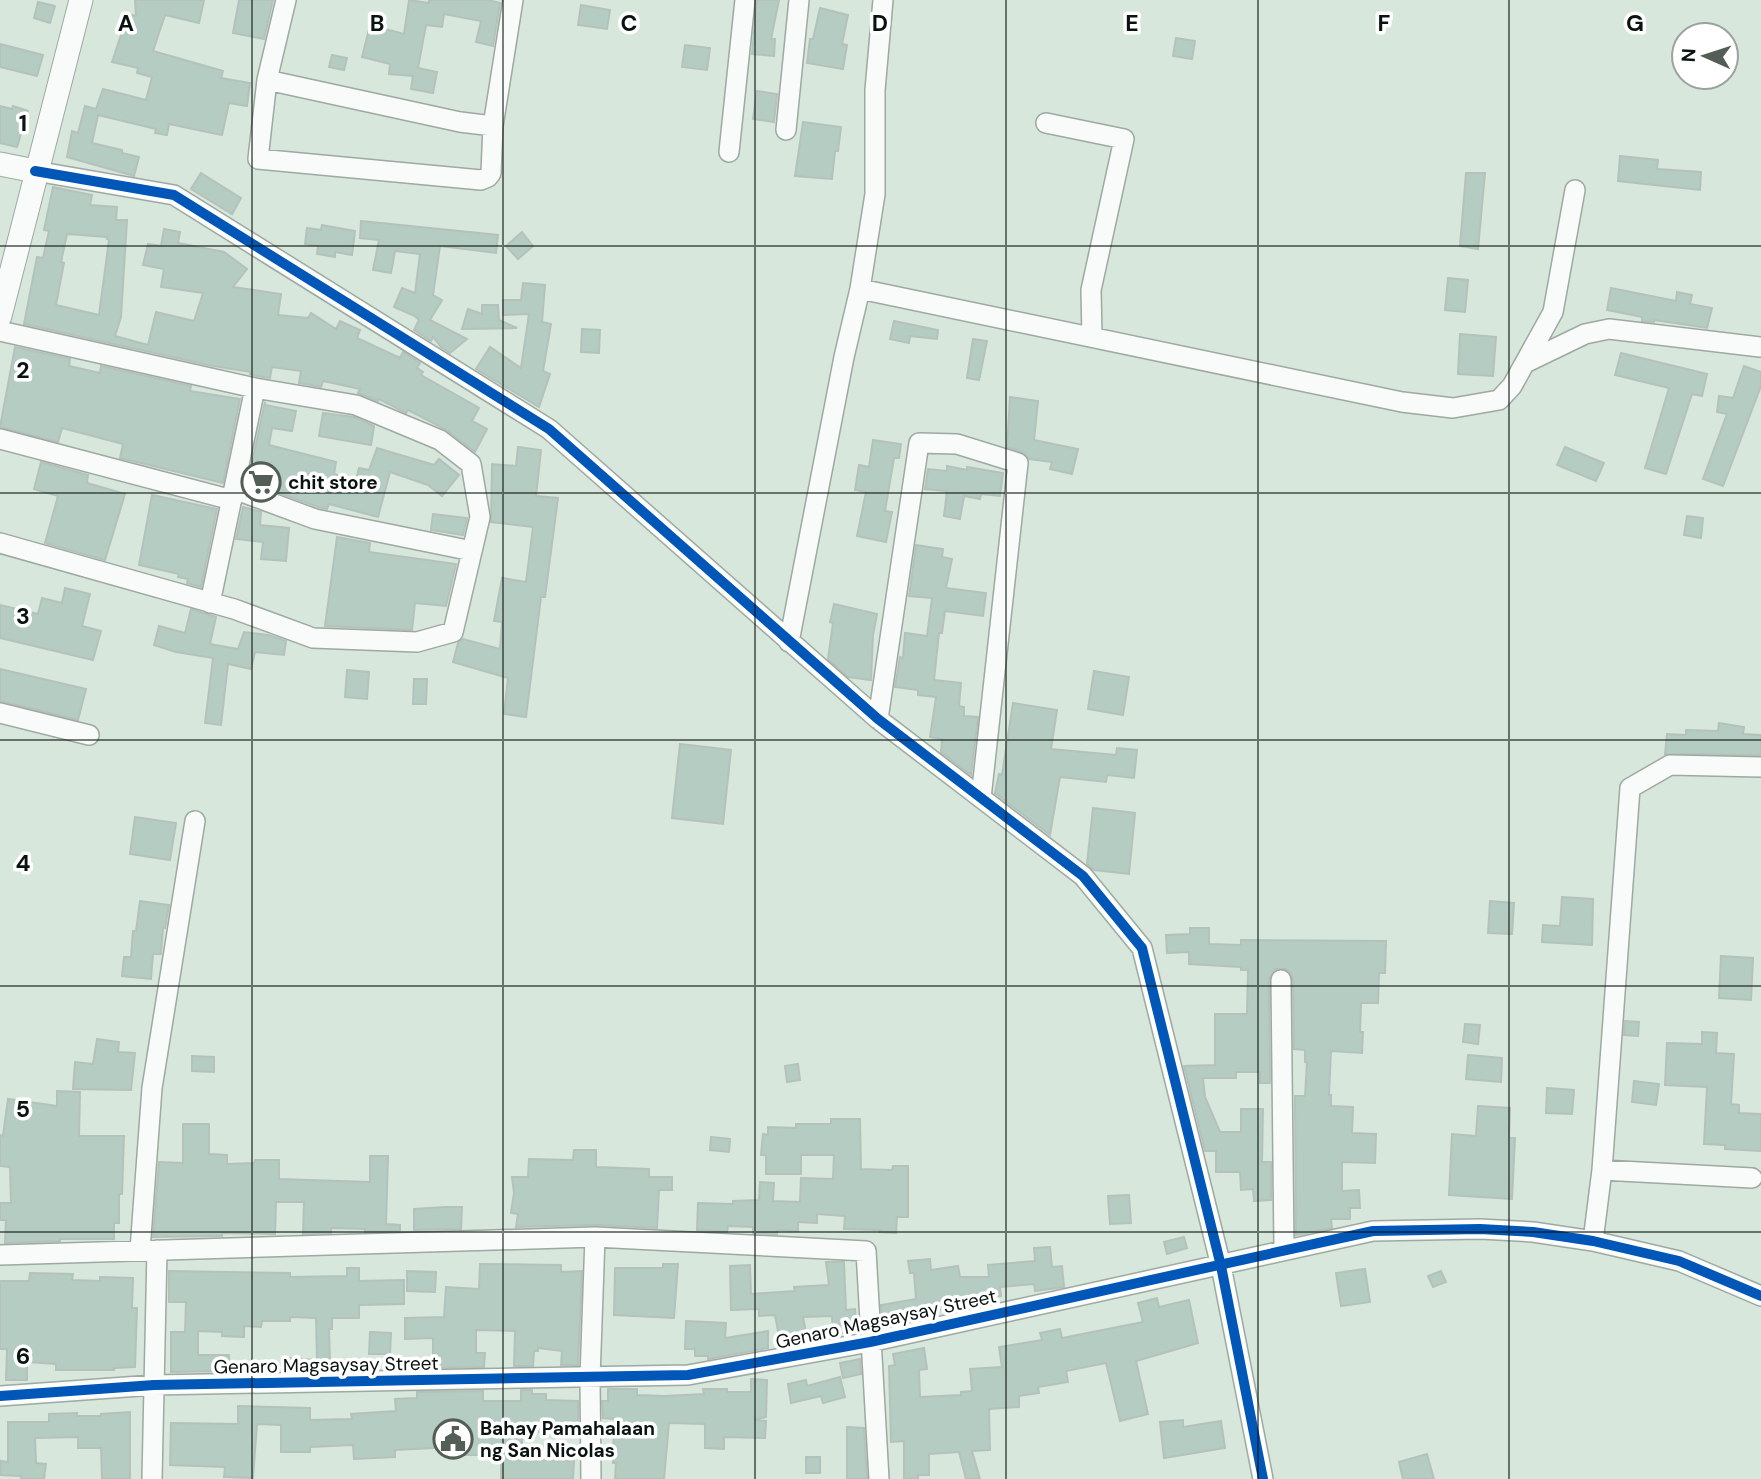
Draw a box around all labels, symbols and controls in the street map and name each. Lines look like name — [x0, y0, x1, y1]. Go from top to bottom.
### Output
text: A — [118, 8, 134, 38]
text: B — [370, 8, 384, 38]
text: C — [621, 8, 637, 38]
text: D — [872, 8, 888, 38]
text: E — [1125, 8, 1139, 38]
text: F — [1378, 8, 1391, 38]
text: G — [1626, 8, 1644, 38]
north arrow — [1670, 21, 1740, 91]
text: N — [1676, 48, 1701, 63]
text: 1 — [19, 108, 27, 138]
text: 2 — [16, 355, 30, 385]
supermarket icon: chit store — [240, 461, 282, 503]
place label: chit store — [288, 470, 378, 495]
text: 3 — [16, 601, 30, 631]
text: 4 — [16, 848, 31, 878]
text: 5 — [16, 1094, 30, 1124]
street label: Genaro Magsaysay Street — [773, 1283, 999, 1355]
text: 6 — [16, 1341, 30, 1371]
street label: Genaro Magsaysay Street — [213, 1351, 439, 1379]
place label: Bahay Pamahalaan ng San Nicolas — [480, 1416, 655, 1463]
public building icon: Bahay Pamahalaan ng San Nicolas — [432, 1418, 474, 1460]

